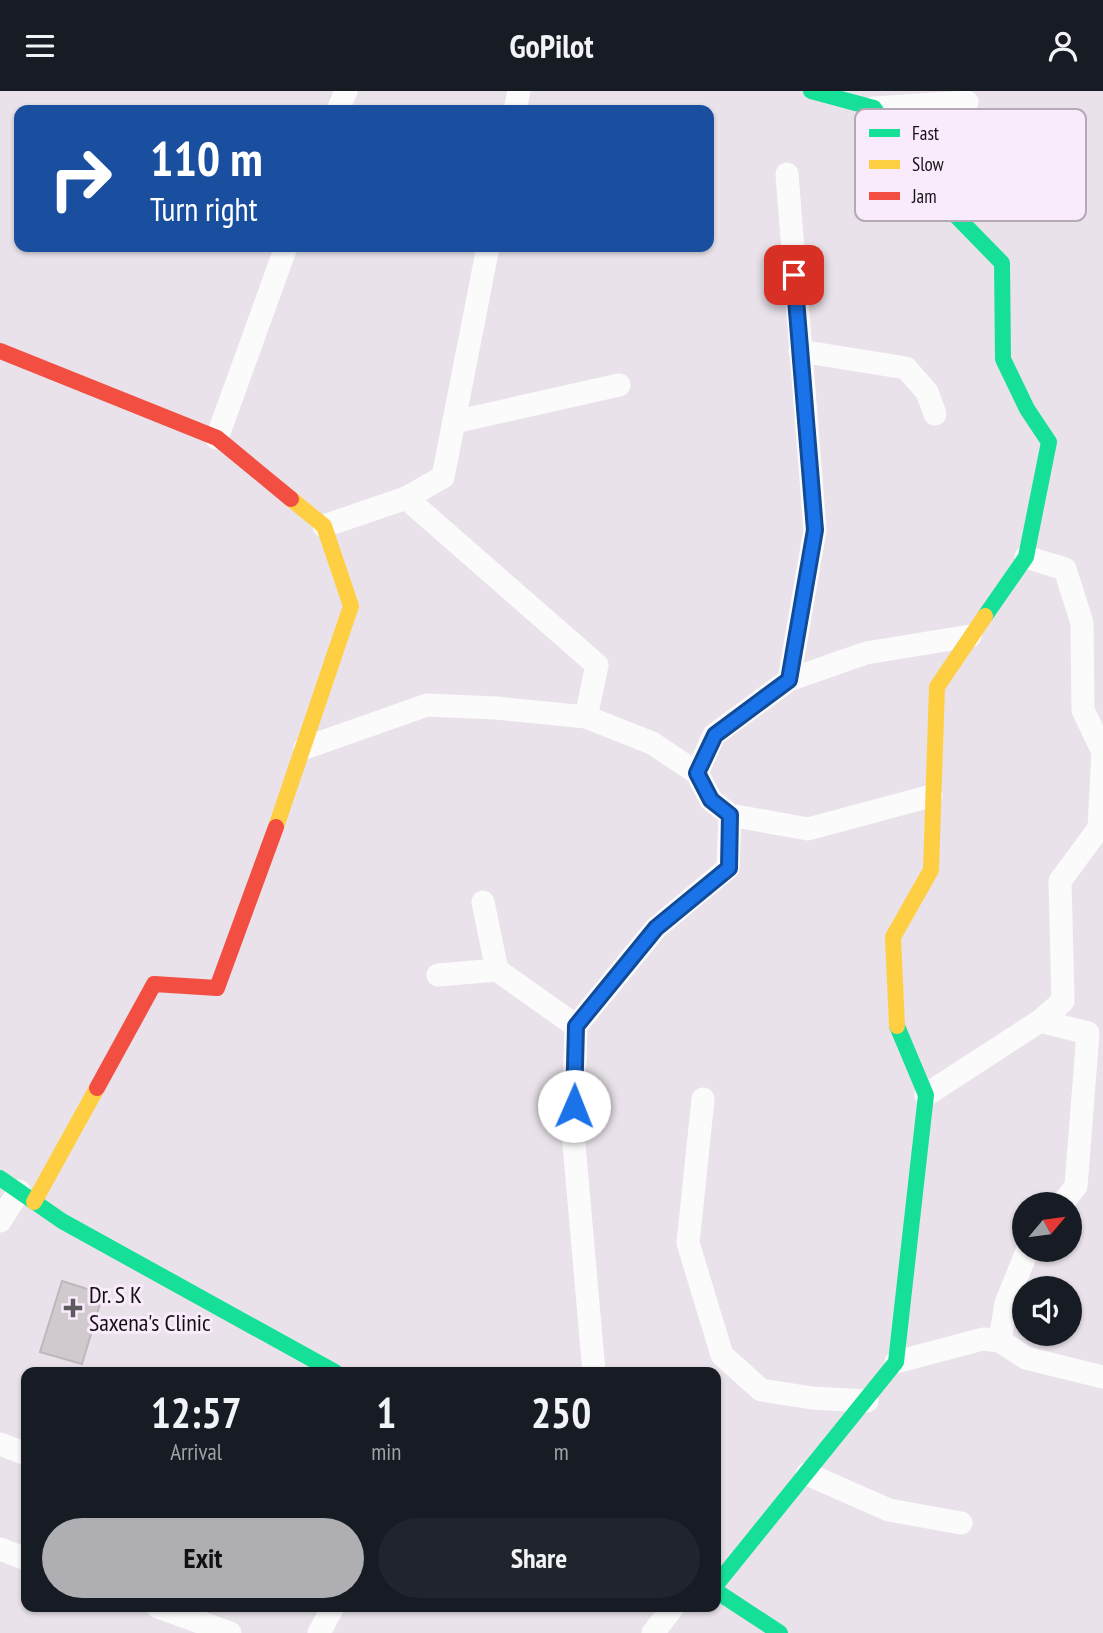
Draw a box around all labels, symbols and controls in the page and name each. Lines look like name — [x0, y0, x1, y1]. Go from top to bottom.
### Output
text: GoPilot — [509, 25, 594, 67]
icon: menu — [21, 27, 59, 65]
icon: person — [1044, 27, 1082, 65]
legend — [855, 109, 1086, 221]
text: Fast — [912, 121, 940, 145]
text: 110 m — [150, 126, 263, 190]
icon: right — [35, 133, 126, 224]
text: Slow — [912, 152, 945, 176]
text: Jam — [911, 184, 937, 208]
text: Turn right — [150, 188, 258, 230]
pin — [764, 245, 824, 305]
icon: arrive — [775, 256, 813, 294]
position arrow — [537, 1069, 611, 1143]
north arrow — [1012, 1192, 1082, 1262]
map controls — [1012, 1192, 1082, 1346]
button: sound — [1012, 1276, 1082, 1346]
place label: Dr. S K Saxena's Clinic — [89, 1279, 211, 1338]
marker: Dr. S K Saxena's Clinic — [63, 1298, 83, 1318]
text: 12:57 — [151, 1385, 242, 1440]
text: 1 — [376, 1385, 396, 1440]
text: 250 — [531, 1385, 591, 1440]
text: Arrival — [170, 1437, 222, 1466]
text: min — [371, 1437, 401, 1466]
text: m — [554, 1437, 569, 1466]
button: Exit — [42, 1518, 364, 1598]
button: Share — [378, 1518, 700, 1598]

